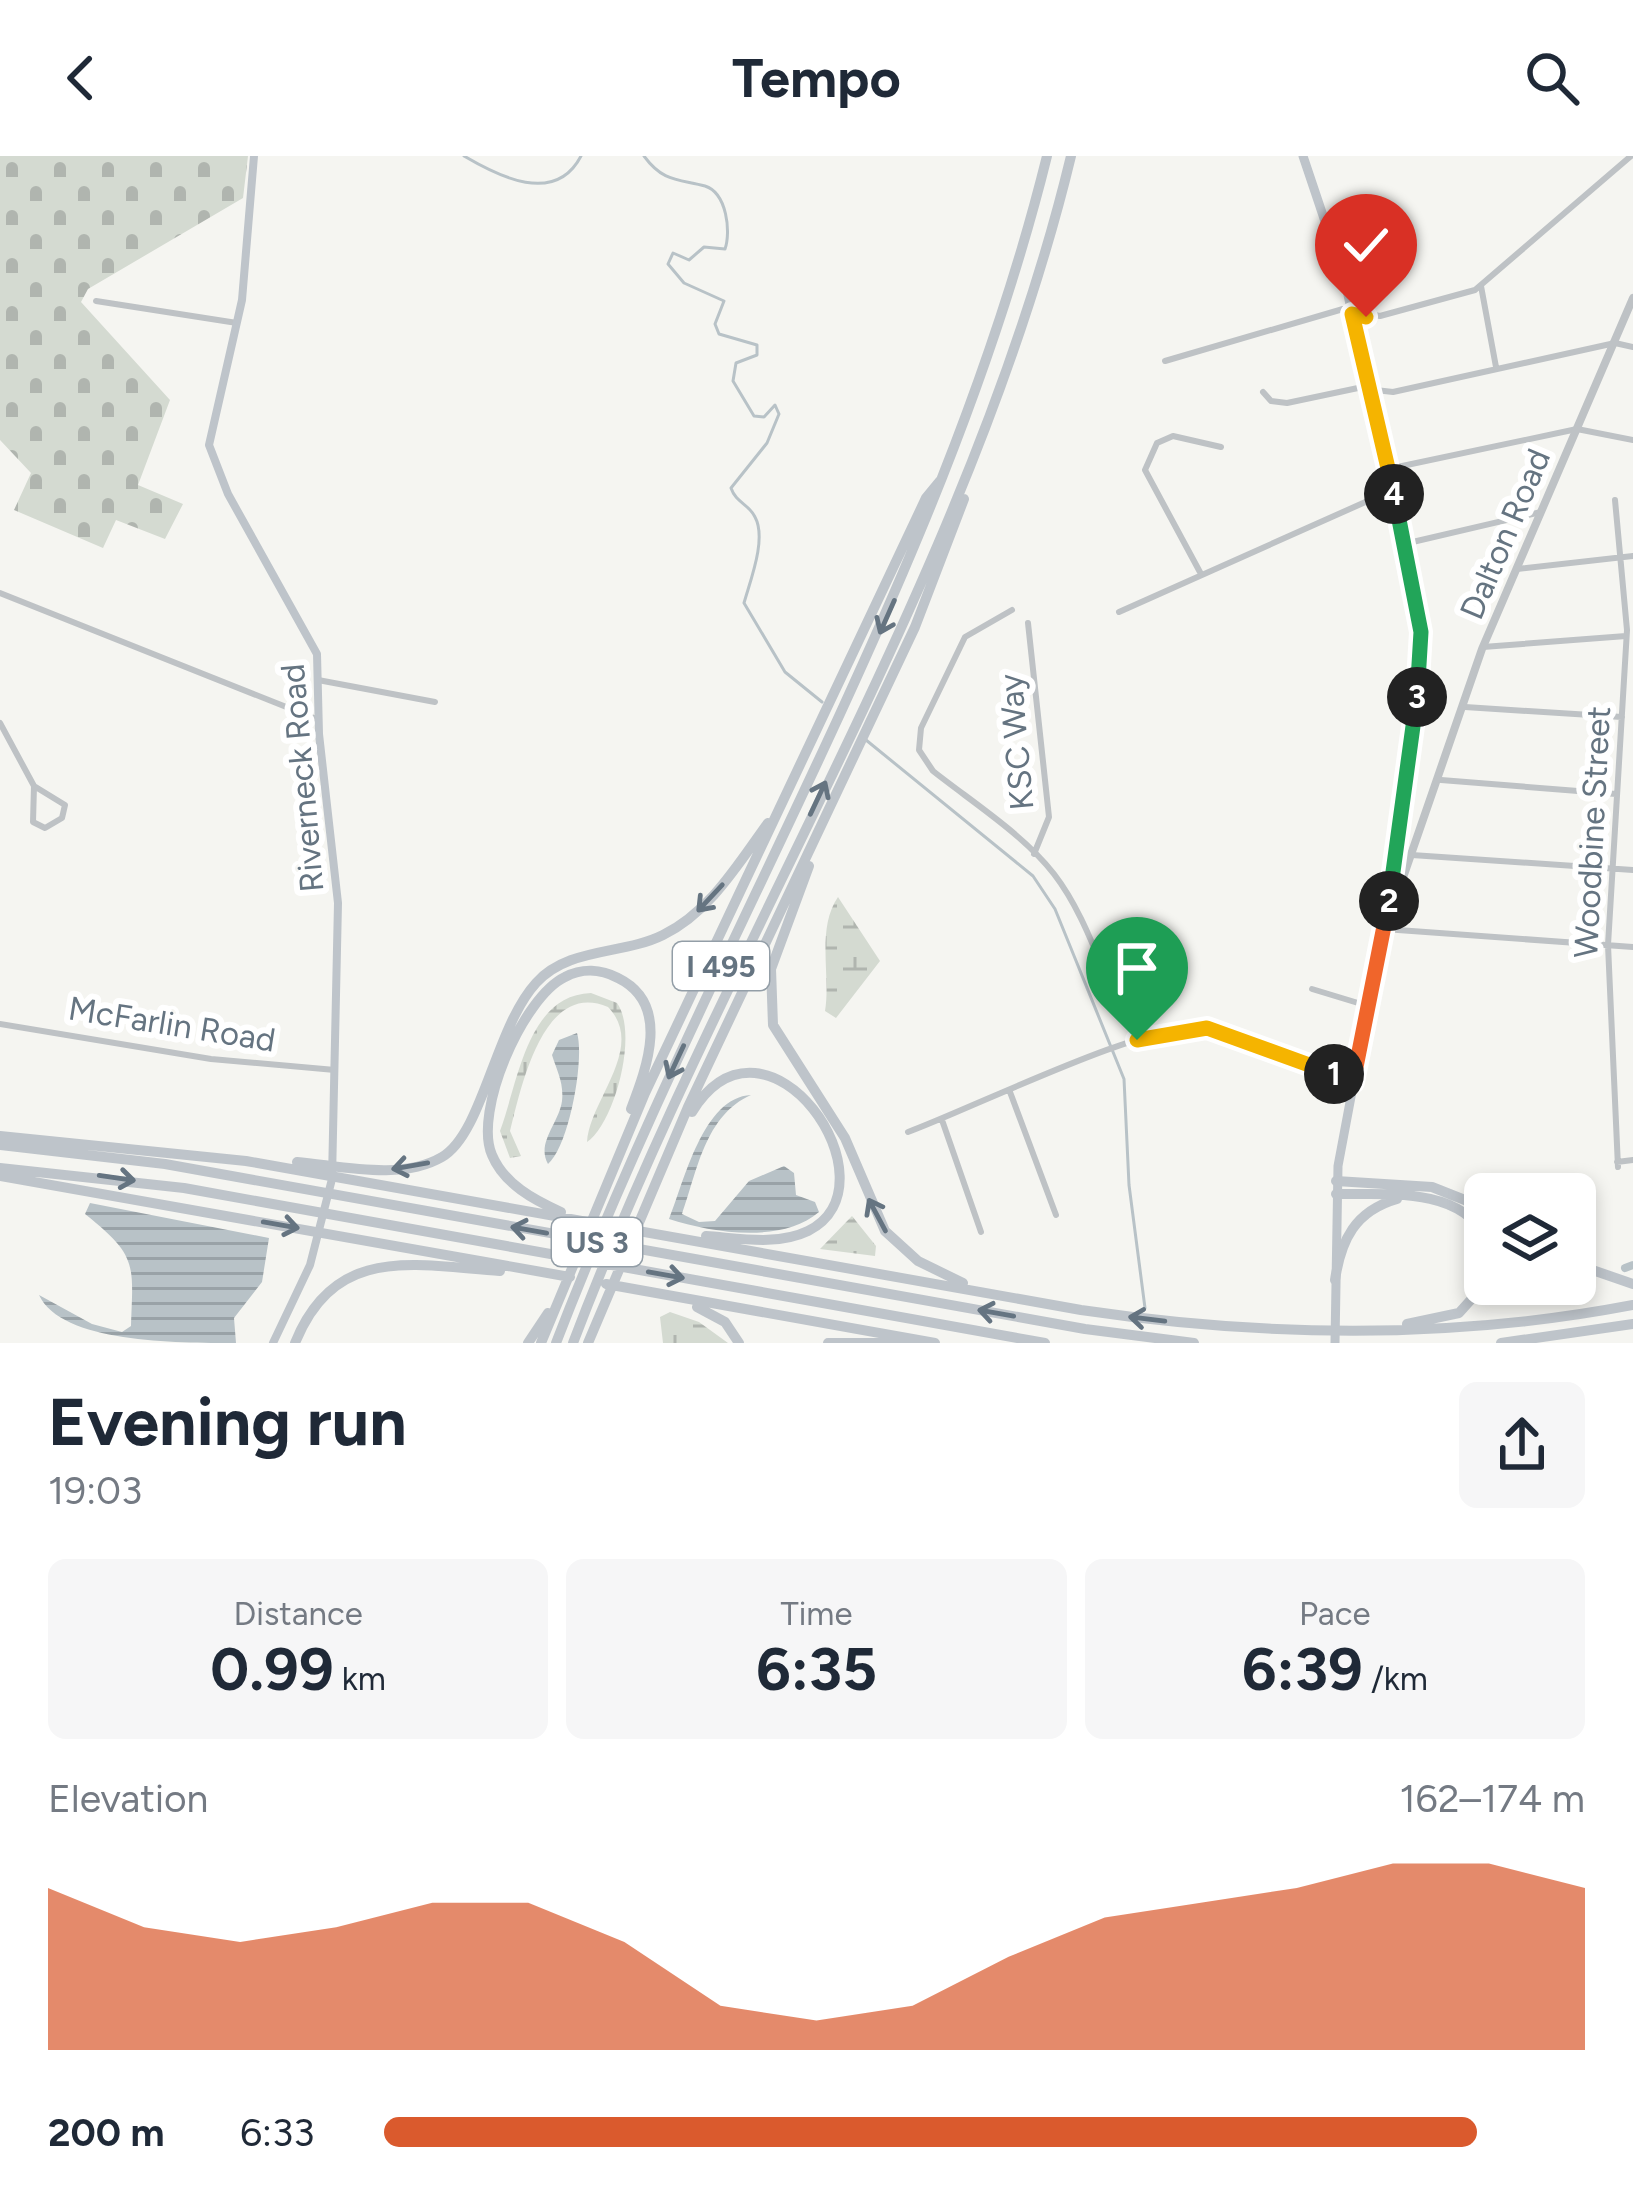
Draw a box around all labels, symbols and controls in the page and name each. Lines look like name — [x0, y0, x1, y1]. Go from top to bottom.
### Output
icon: back — [48, 45, 114, 111]
icon: search — [1519, 45, 1585, 111]
text: Tempo — [732, 46, 901, 111]
pin — [1315, 194, 1417, 317]
icon: check — [1333, 212, 1399, 278]
street label: Dalton Road — [1452, 443, 1558, 625]
pin: 4 — [1364, 464, 1424, 524]
text: 4 — [1384, 474, 1404, 513]
one-way arrow — [875, 598, 897, 634]
street label: Riverneck Road — [273, 662, 331, 894]
pin: 3 — [1387, 667, 1447, 727]
street label: KSC Way — [991, 672, 1041, 812]
text: 3 — [1408, 677, 1426, 716]
street label: Woodbine Street — [1566, 705, 1618, 959]
one-way arrow — [808, 781, 830, 817]
pin: 2 — [1359, 871, 1419, 931]
text: 2 — [1379, 881, 1399, 920]
one-way arrow — [696, 883, 724, 913]
pin — [1086, 917, 1188, 1040]
icon: arrive — [1104, 935, 1170, 1001]
road number: I 495 — [673, 942, 769, 990]
street label: McFarlin Road — [66, 988, 278, 1060]
one-way arrow — [664, 1043, 686, 1079]
pin: 1 — [1304, 1044, 1364, 1104]
text: 1 — [1327, 1054, 1341, 1093]
one-way arrow — [392, 1155, 431, 1178]
one-way arrow — [96, 1167, 135, 1190]
map controls — [1464, 1173, 1596, 1305]
button: layers — [1464, 1173, 1596, 1305]
one-way arrow — [865, 1197, 888, 1233]
one-way arrow — [260, 1215, 299, 1237]
one-way arrow — [510, 1218, 549, 1240]
road number: US 3 — [552, 1218, 642, 1266]
one-way arrow — [646, 1265, 685, 1288]
one-way arrow — [977, 1301, 1016, 1324]
one-way arrow — [1128, 1307, 1167, 1329]
text: Evening run — [48, 1382, 407, 1462]
button: share — [1459, 1382, 1585, 1508]
text: 19:03 — [48, 1467, 142, 1514]
text: Distance — [234, 1594, 363, 1633]
text: Time — [781, 1594, 852, 1633]
text: Pace — [1299, 1594, 1371, 1633]
text: 0.99 — [210, 1633, 334, 1705]
text: 6:35 — [756, 1633, 877, 1705]
text: 6:39 — [1242, 1633, 1363, 1705]
text: km — [334, 1659, 386, 1698]
text: /km — [1363, 1659, 1428, 1698]
text: Elevation — [48, 1775, 208, 1822]
text: 162–174 m — [1399, 1775, 1585, 1822]
text: 200 m — [48, 2109, 164, 2156]
text: 6:33 — [240, 2109, 314, 2156]

